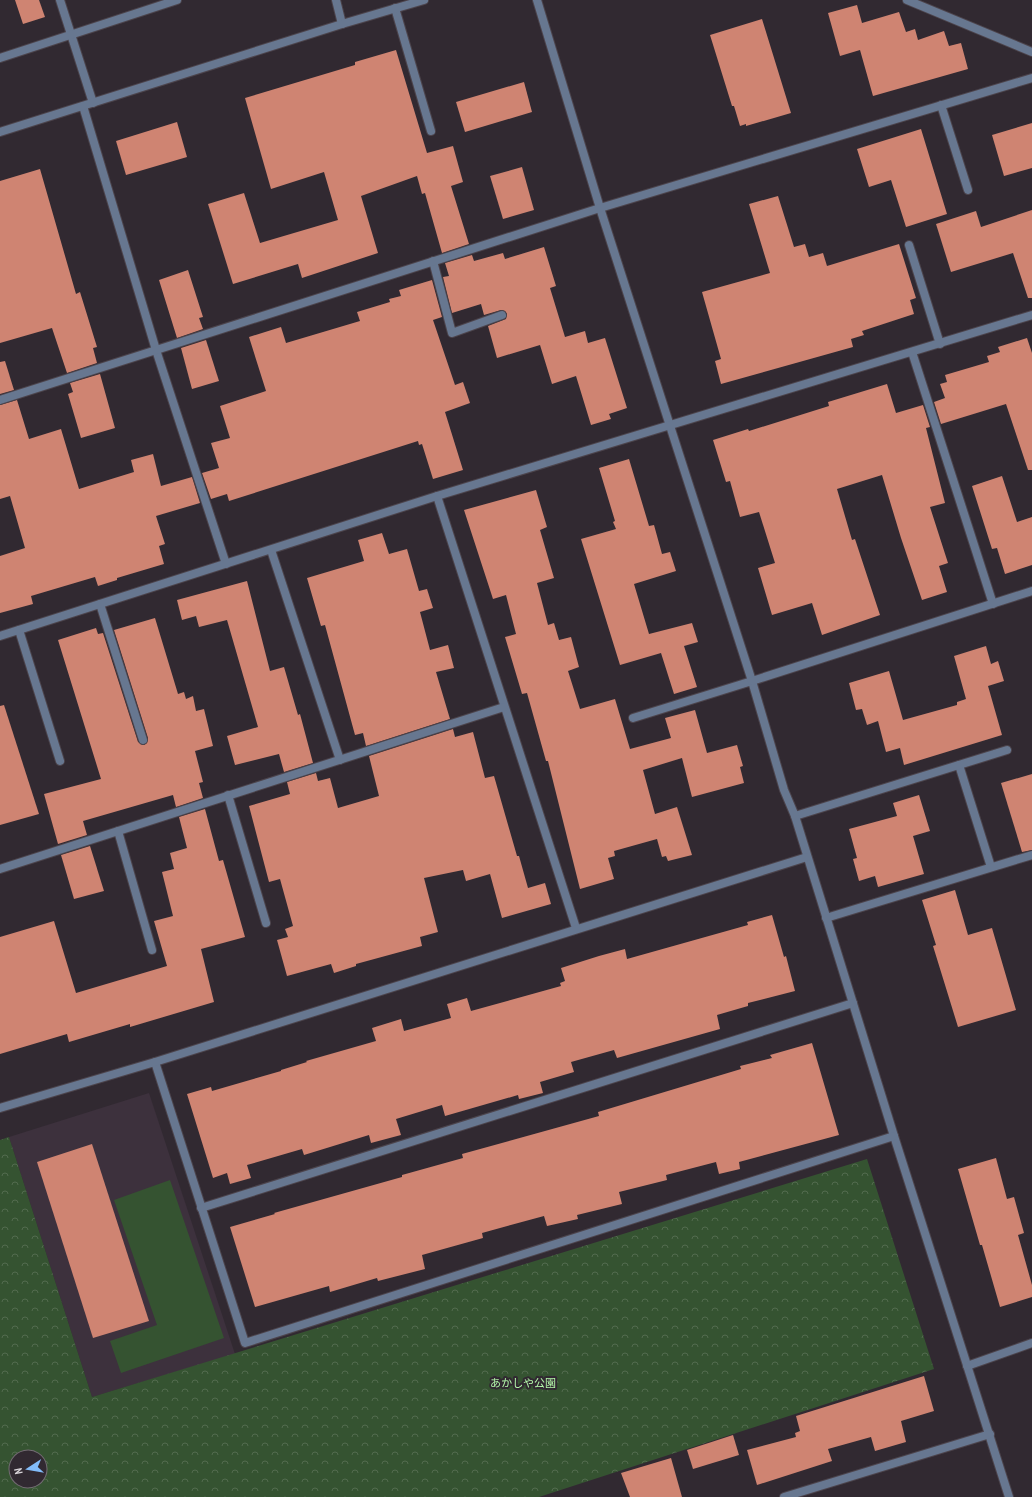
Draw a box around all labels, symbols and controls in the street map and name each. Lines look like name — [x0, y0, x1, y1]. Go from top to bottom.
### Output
park label: あかしや公園 — [490, 1376, 556, 1390]
north arrow — [8, 1449, 48, 1489]
text: N — [11, 1467, 26, 1475]

